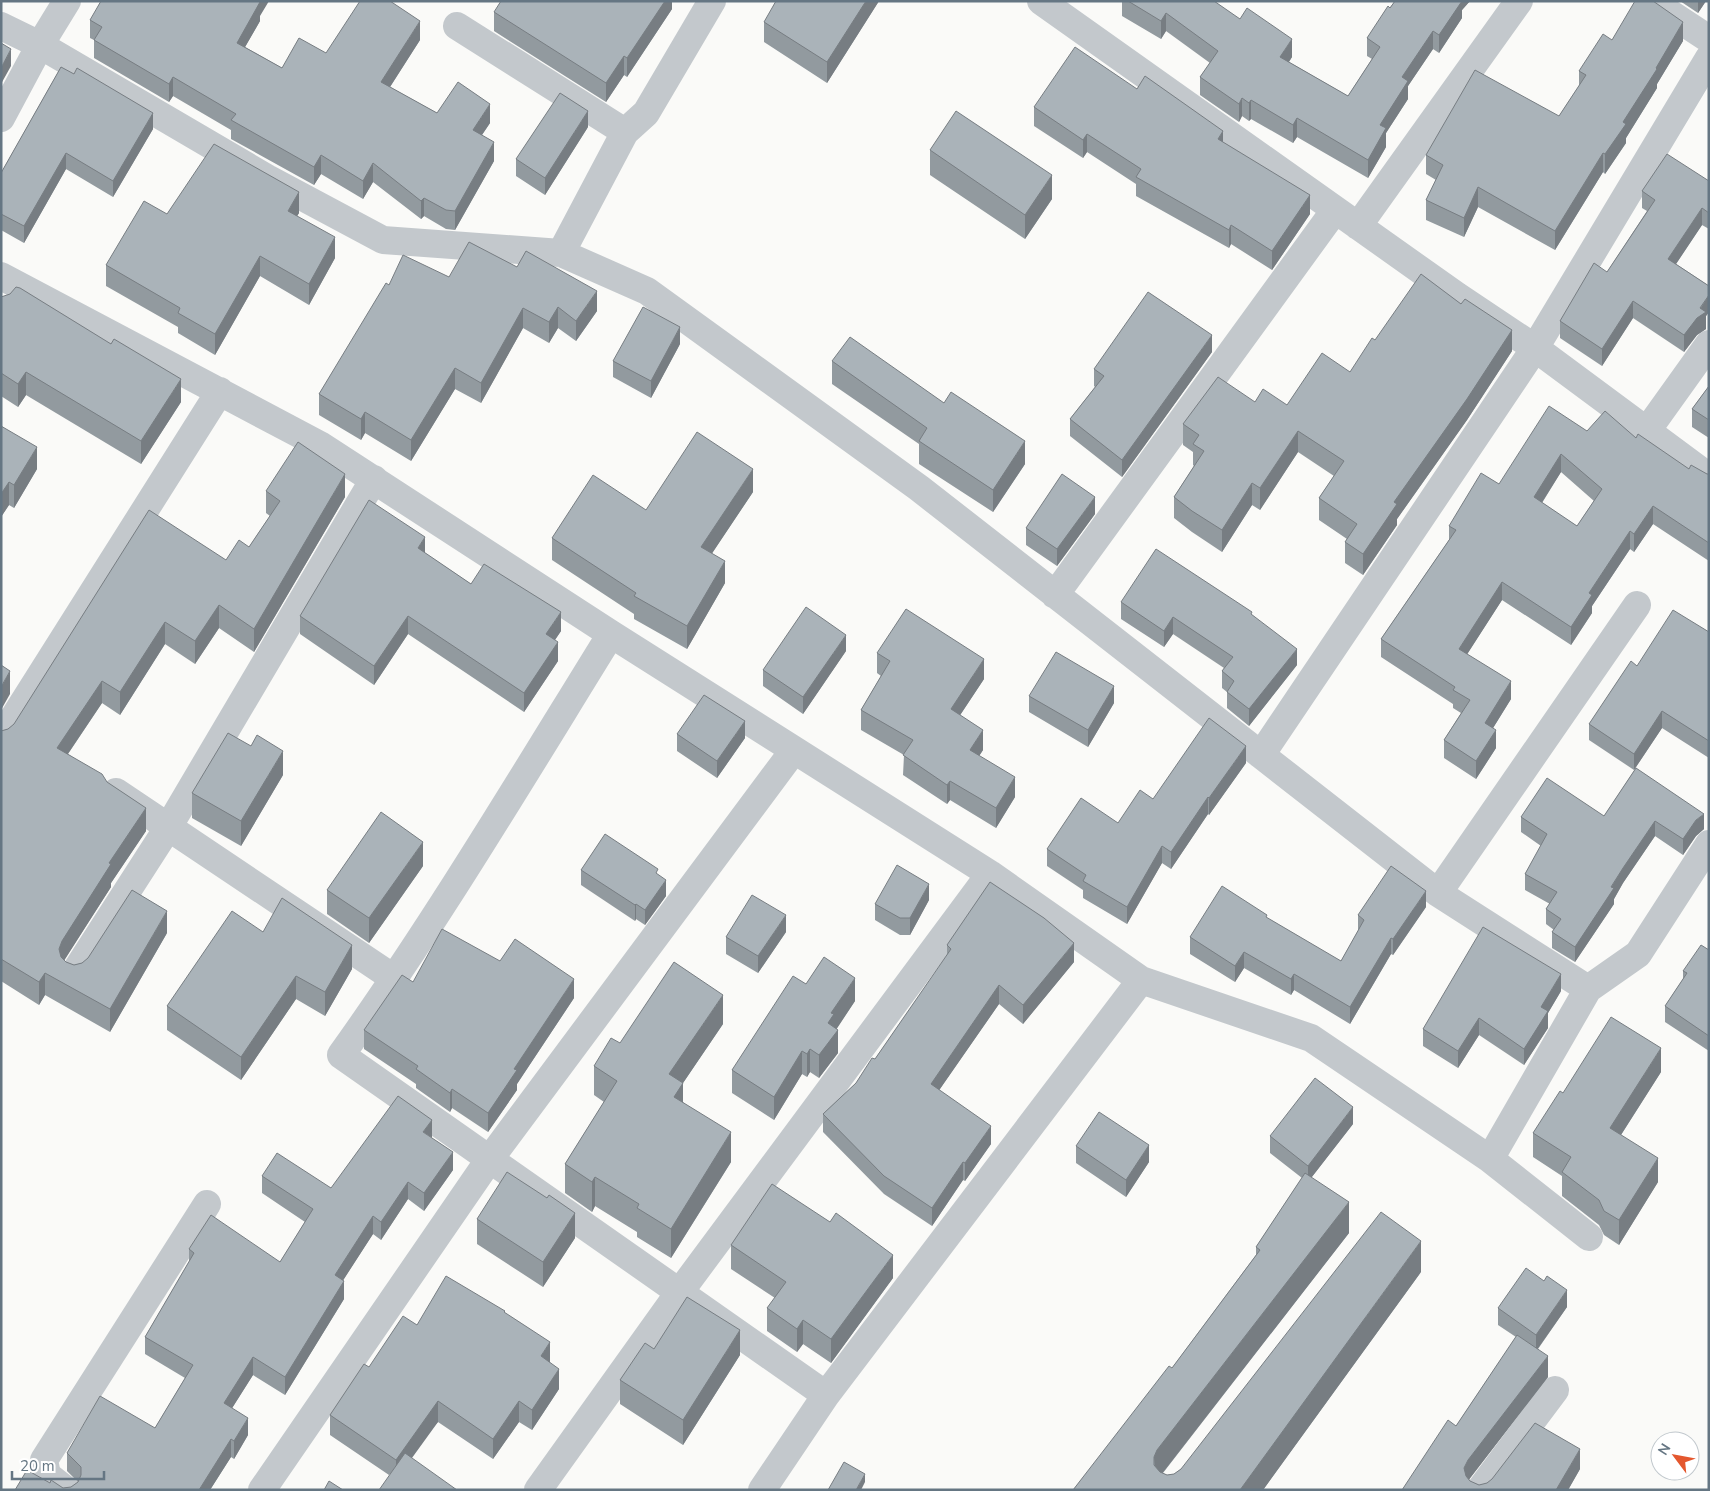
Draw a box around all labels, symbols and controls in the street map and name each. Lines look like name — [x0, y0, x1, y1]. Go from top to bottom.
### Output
north arrow — [1650, 1431, 1700, 1481]
text: N — [1654, 1440, 1675, 1459]
scale bar — [12, 1448, 105, 1480]
text: 20 m — [20, 1456, 55, 1476]

